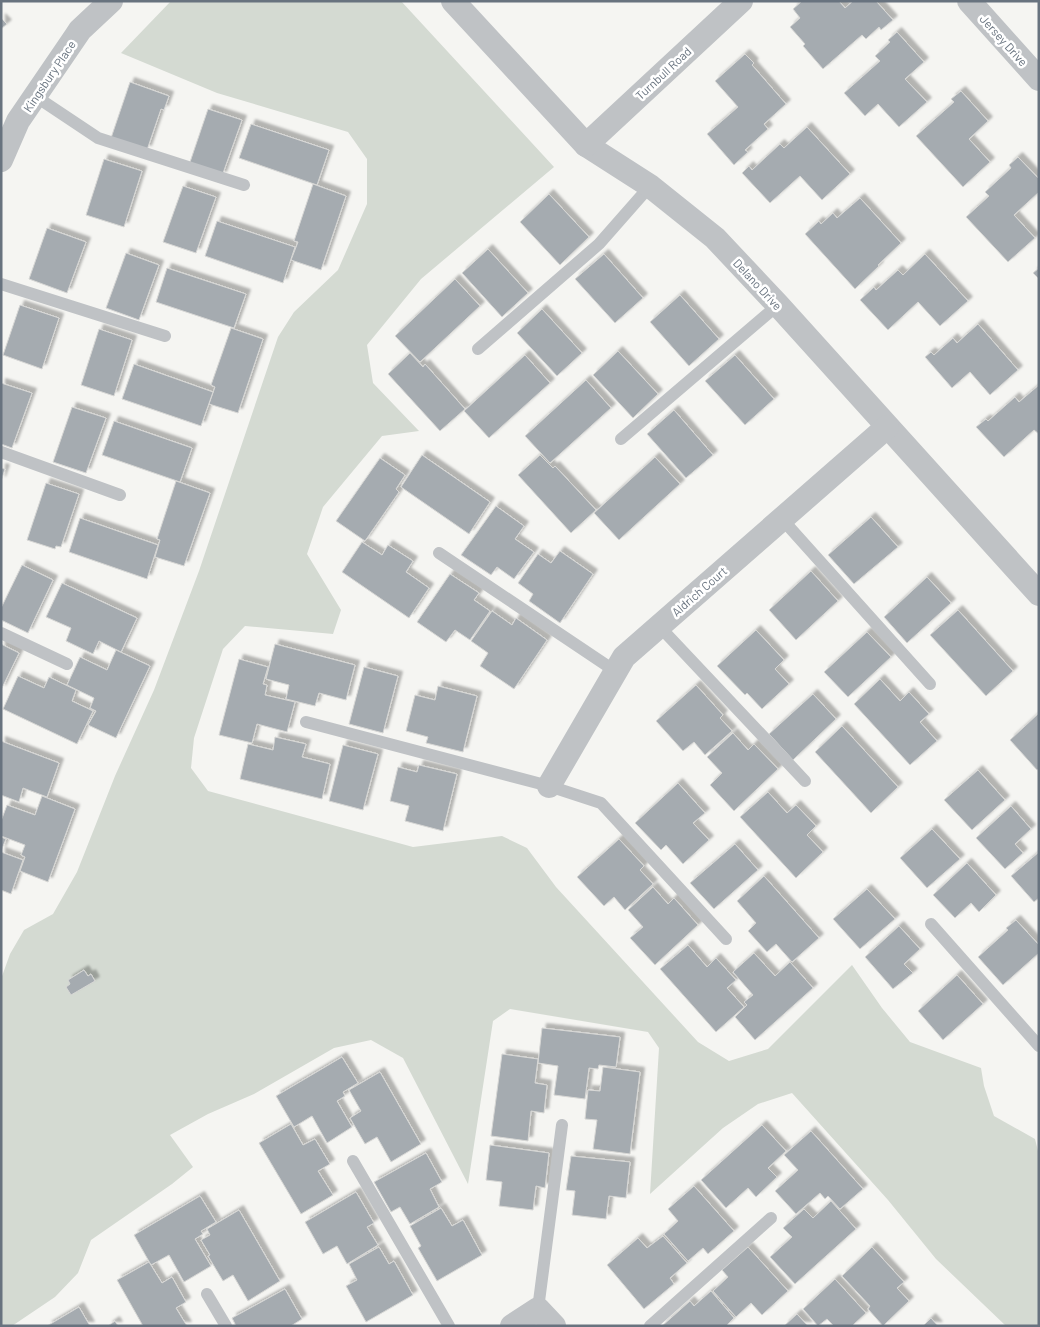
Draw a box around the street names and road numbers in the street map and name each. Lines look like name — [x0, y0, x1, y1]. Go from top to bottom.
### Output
street label: Jersey Drive — [977, 11, 1031, 69]
street label: Kingsbury Place — [20, 38, 78, 114]
street label: Turnbull Road — [632, 44, 694, 102]
street label: Delano Drive — [731, 256, 785, 312]
street label: Aldrich Court — [669, 563, 729, 619]

